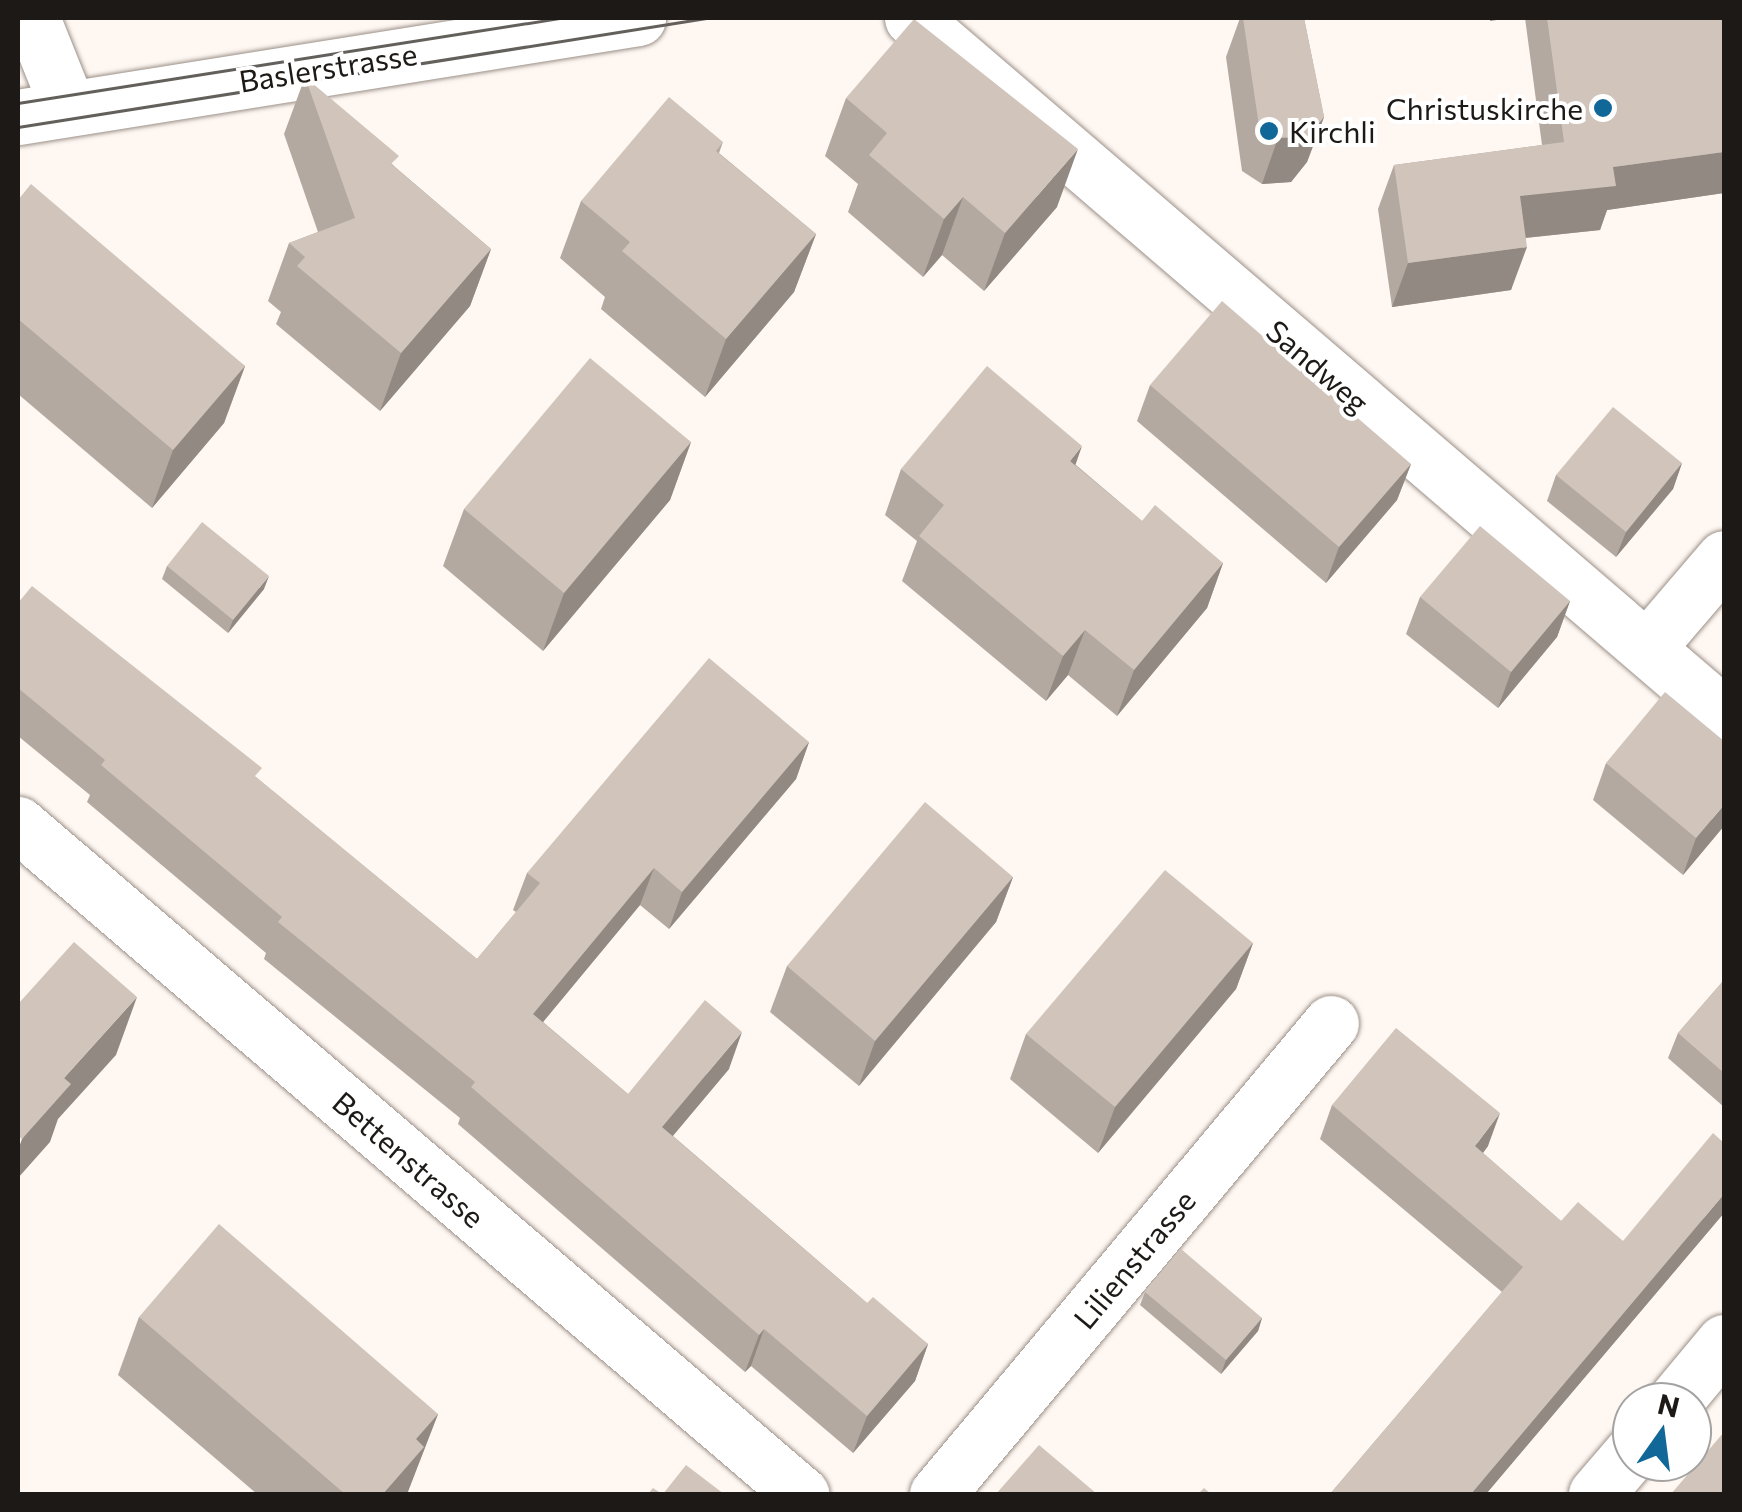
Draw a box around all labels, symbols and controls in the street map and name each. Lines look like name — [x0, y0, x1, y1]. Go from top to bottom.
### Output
street label: Baslerstrasse — [236, 35, 420, 99]
place label: Christuskirche — [1386, 90, 1583, 126]
marker: Christuskirche — [1592, 97, 1614, 119]
place label: Kirchli — [1289, 113, 1376, 149]
marker: Kirchli — [1258, 120, 1280, 142]
street label: Sandweg — [1260, 312, 1376, 420]
street label: Bettenstrasse — [326, 1084, 492, 1234]
street label: Lilienstrasse — [1066, 1182, 1202, 1336]
north arrow — [1612, 1382, 1712, 1482]
text: N — [1654, 1386, 1683, 1424]

